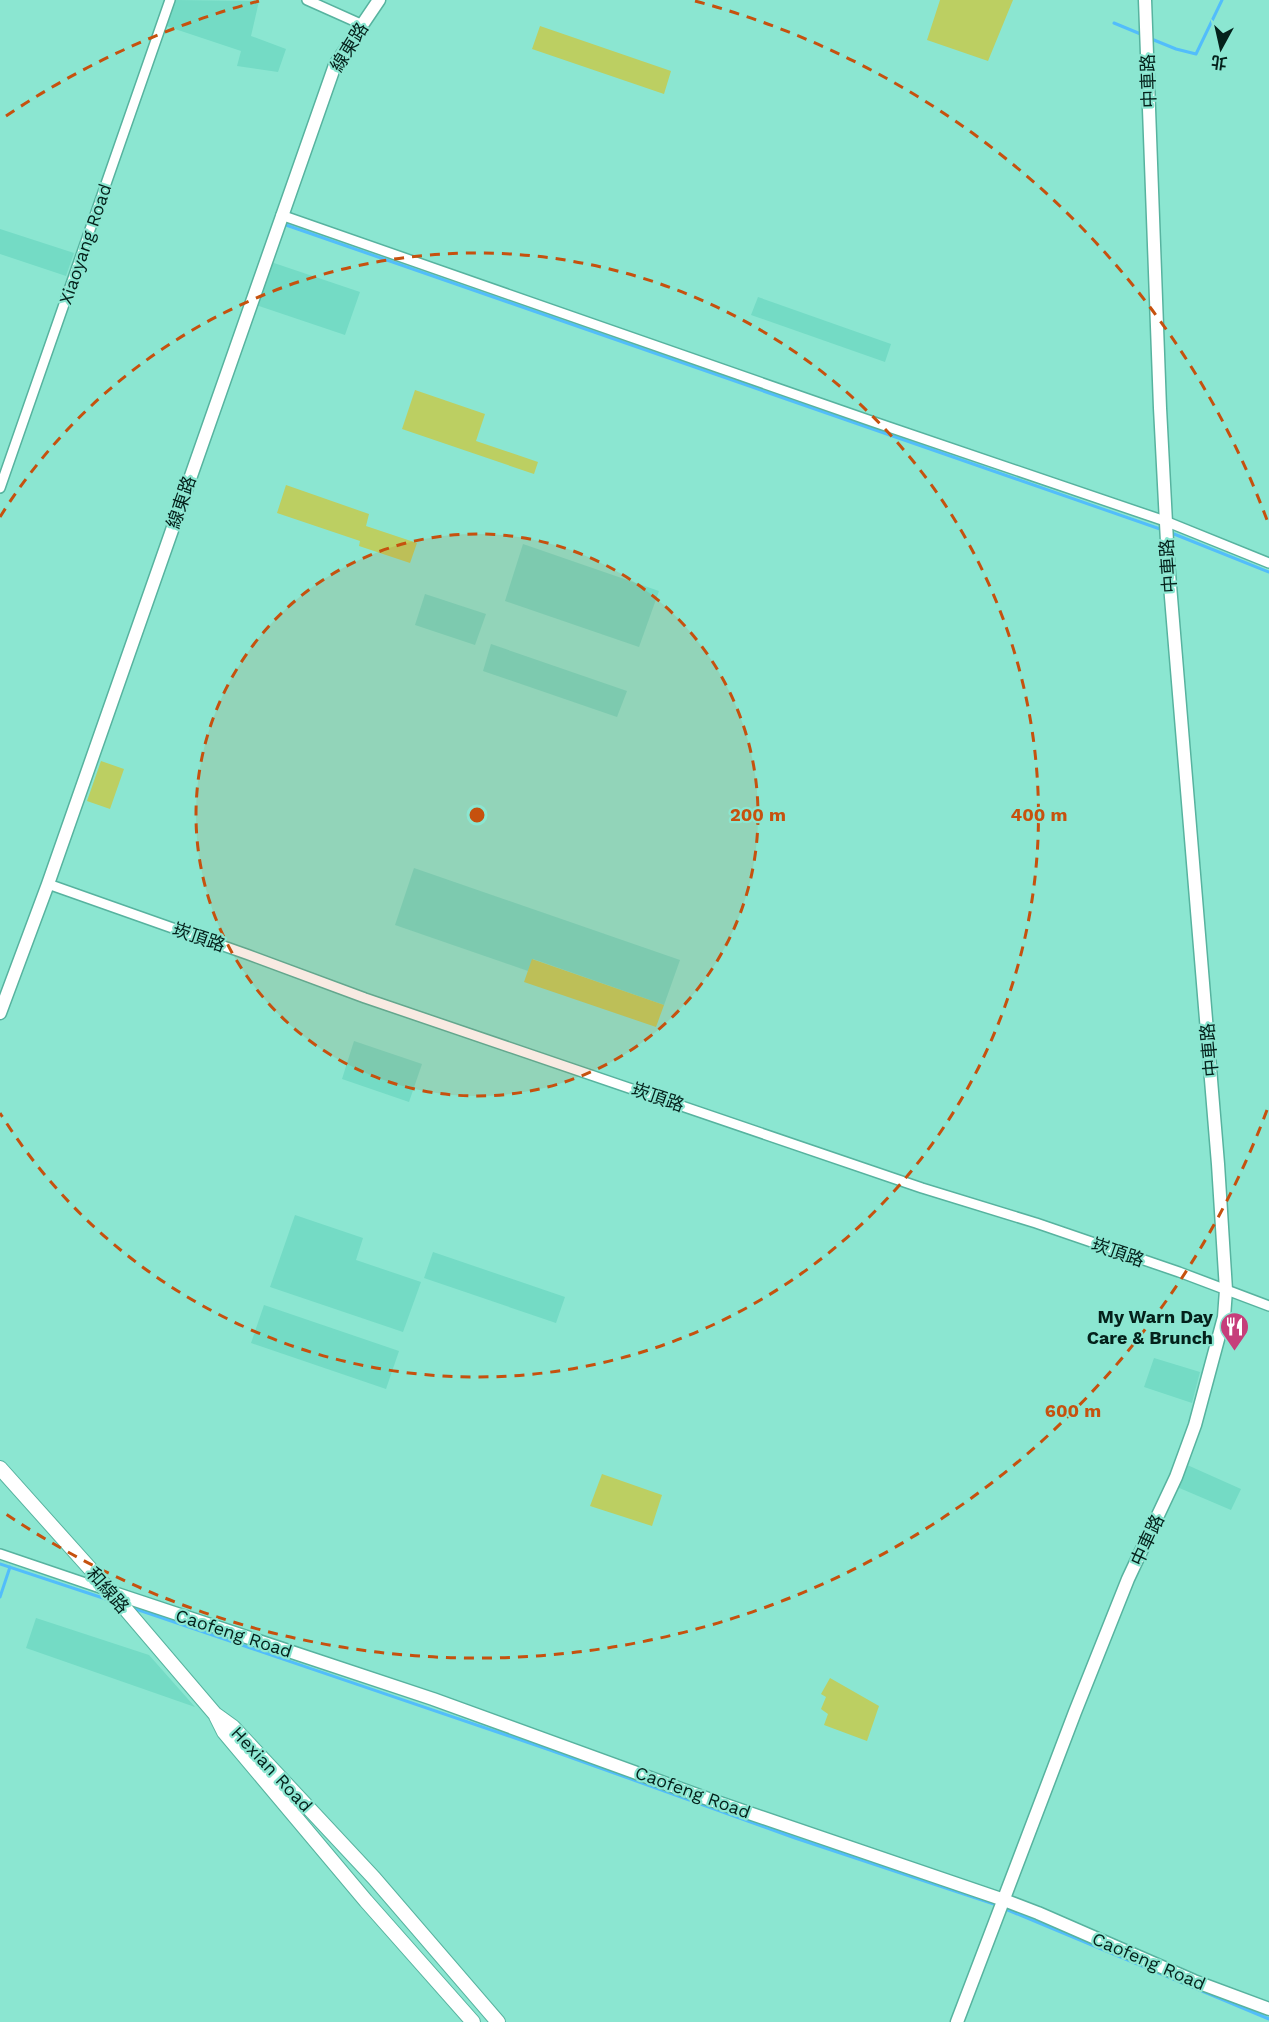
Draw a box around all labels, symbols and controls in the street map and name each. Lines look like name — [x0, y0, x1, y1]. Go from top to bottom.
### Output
north arrow — [1191, 18, 1251, 78]
street label: 線東路 — [326, 19, 372, 75]
text: 北 — [1210, 52, 1228, 73]
street label: 中車路 — [1137, 54, 1159, 108]
street label: Xiaoyang Road — [55, 181, 115, 307]
street label: 線東路 — [162, 473, 200, 531]
street label: 中車路 — [1156, 538, 1180, 594]
text: 200 m — [730, 804, 786, 825]
text: 400 m — [1011, 804, 1067, 825]
centre of rings — [467, 805, 487, 825]
street label: 崁頂路 — [170, 918, 228, 956]
street label: 中車路 — [1196, 1022, 1222, 1078]
street label: 崁頂路 — [629, 1078, 687, 1116]
street label: 崁頂路 — [1089, 1233, 1147, 1271]
place label: My Warn Day Care & Brunch — [1087, 1306, 1214, 1348]
restaurant icon: My Warn Day Care & Brunch — [1218, 1310, 1250, 1352]
text: 600 m — [1045, 1400, 1101, 1421]
street label: 中車路 — [1126, 1511, 1168, 1569]
street label: 和線路 — [82, 1563, 134, 1617]
street label: Caofeng Road — [173, 1604, 295, 1662]
street label: Hexian Road — [227, 1722, 317, 1816]
street label: Caofeng Road — [632, 1761, 754, 1823]
street label: Caofeng Road — [1089, 1928, 1209, 1994]

